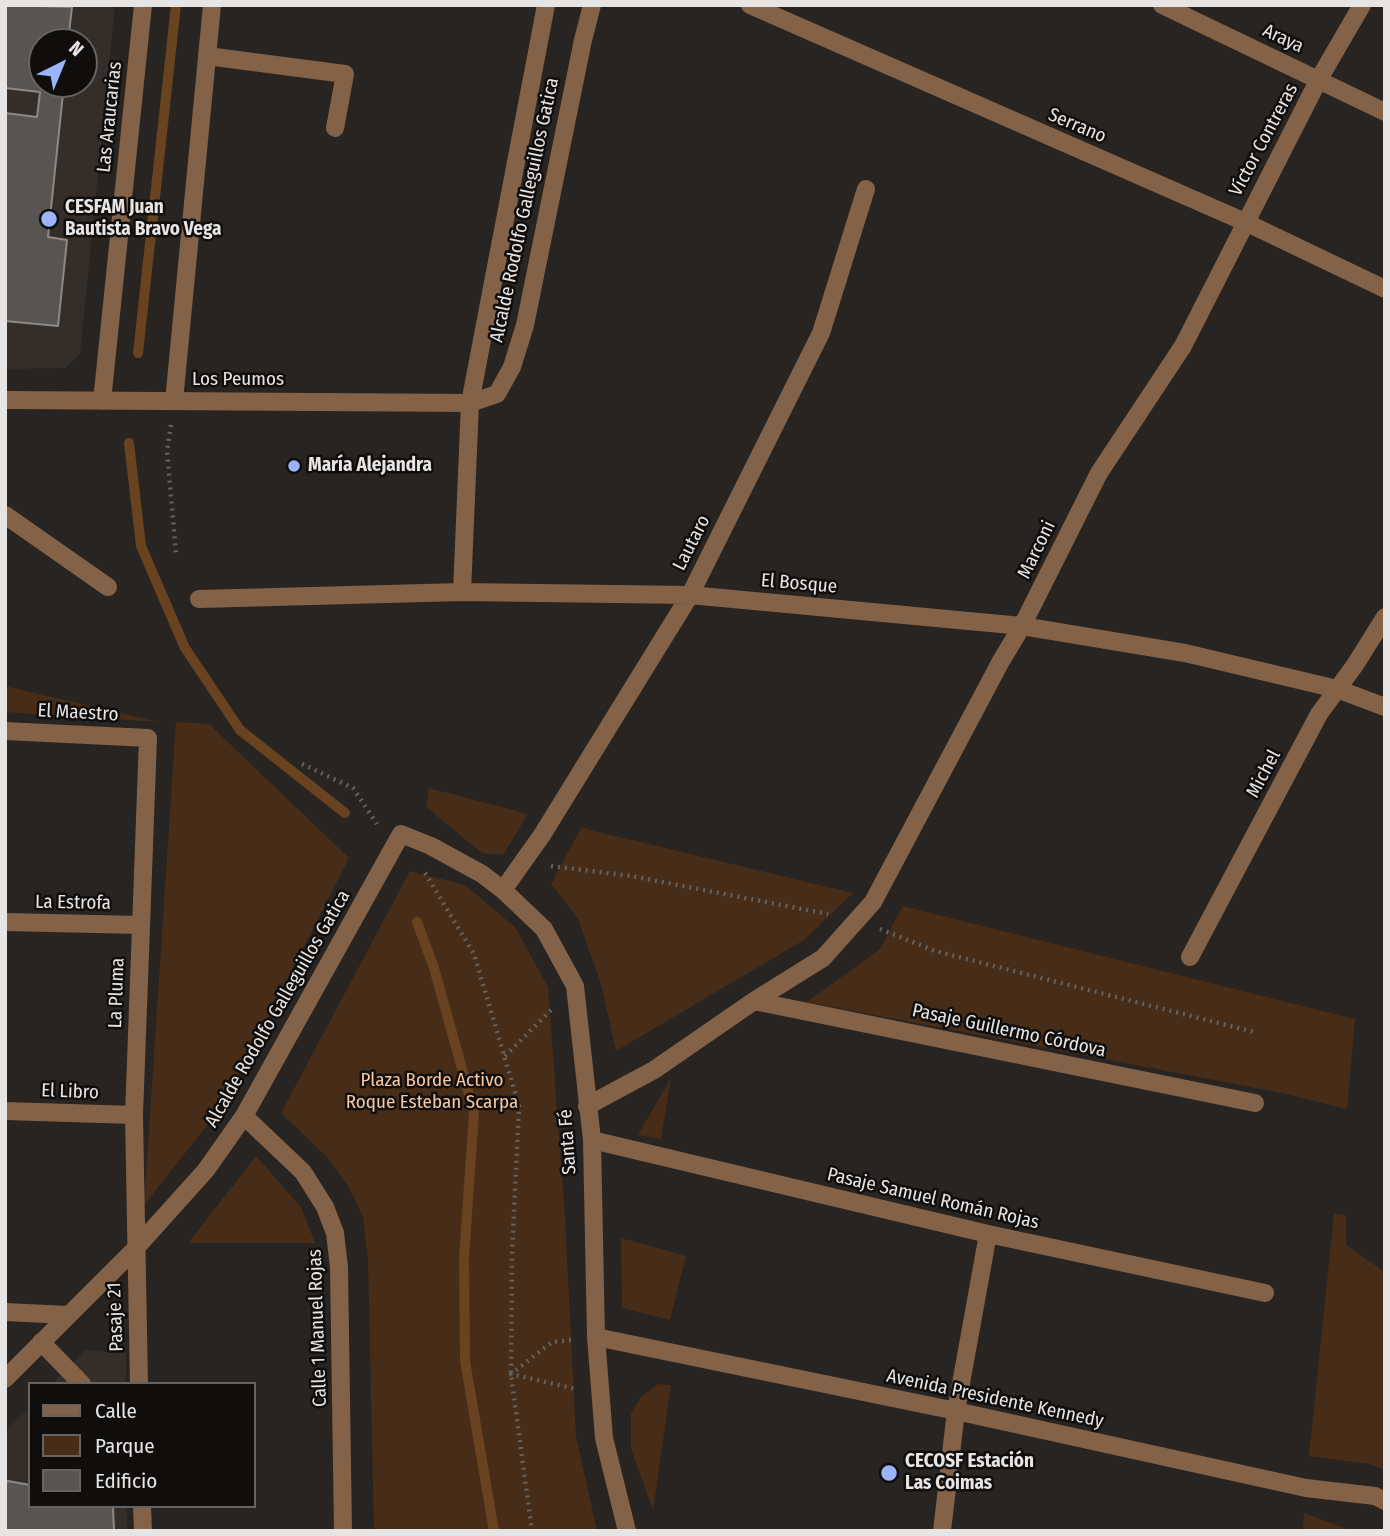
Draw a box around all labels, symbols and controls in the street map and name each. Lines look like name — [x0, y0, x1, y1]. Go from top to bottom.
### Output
street label: Araya — [1259, 20, 1307, 58]
north arrow — [28, 28, 98, 98]
text: N — [64, 36, 88, 61]
street label: Las Araucarias — [93, 60, 127, 174]
street label: Alcalde Rodolfo Galleguillos Gatica — [486, 76, 564, 344]
street label: Víctor Contreras — [1225, 80, 1303, 200]
street label: Serrano — [1045, 104, 1109, 148]
place label: CESFAM Juan Bautista Bravo Vega — [65, 197, 221, 241]
marker: CESFAM Juan Bautista Bravo Vega — [39, 209, 59, 229]
street label: Los Peumos — [192, 369, 284, 391]
place label: María Alejandra — [308, 455, 432, 477]
marker: María Alejandra — [286, 458, 302, 474]
street label: Lautaro — [668, 512, 716, 574]
street label: Marconi — [1013, 517, 1061, 583]
street label: El Bosque — [760, 569, 838, 599]
street label: El Maestro — [37, 699, 119, 727]
street label: Michel — [1242, 746, 1286, 802]
street label: Alcalde Rodolfo Galleguillos Gatica — [201, 886, 355, 1132]
street label: La Estrofa — [35, 891, 111, 915]
street label: La Pluma — [104, 957, 130, 1029]
street label: Pasaje Guillermo Córdova — [910, 999, 1108, 1063]
park label: Plaza Borde Activo Roque Esteban Scarpa — [346, 1070, 518, 1114]
street label: El Libro — [41, 1080, 99, 1104]
street label: Santa Fé — [554, 1108, 582, 1176]
street label: Pasaje Samuel Román Rojas — [825, 1164, 1041, 1234]
street label: Calle 1 Manuel Rojas — [304, 1249, 332, 1407]
street label: Pasaje 21 — [103, 1282, 129, 1352]
street label: Avenida Presidente Kennedy — [885, 1365, 1105, 1433]
legend — [28, 1382, 256, 1508]
text: Calle — [95, 1398, 137, 1424]
text: Parque — [95, 1433, 155, 1459]
place label: CECOSF Estación Las Coimas — [905, 1451, 1034, 1495]
marker: CECOSF Estación Las Coimas — [879, 1463, 899, 1483]
text: Edificio — [95, 1468, 157, 1494]

